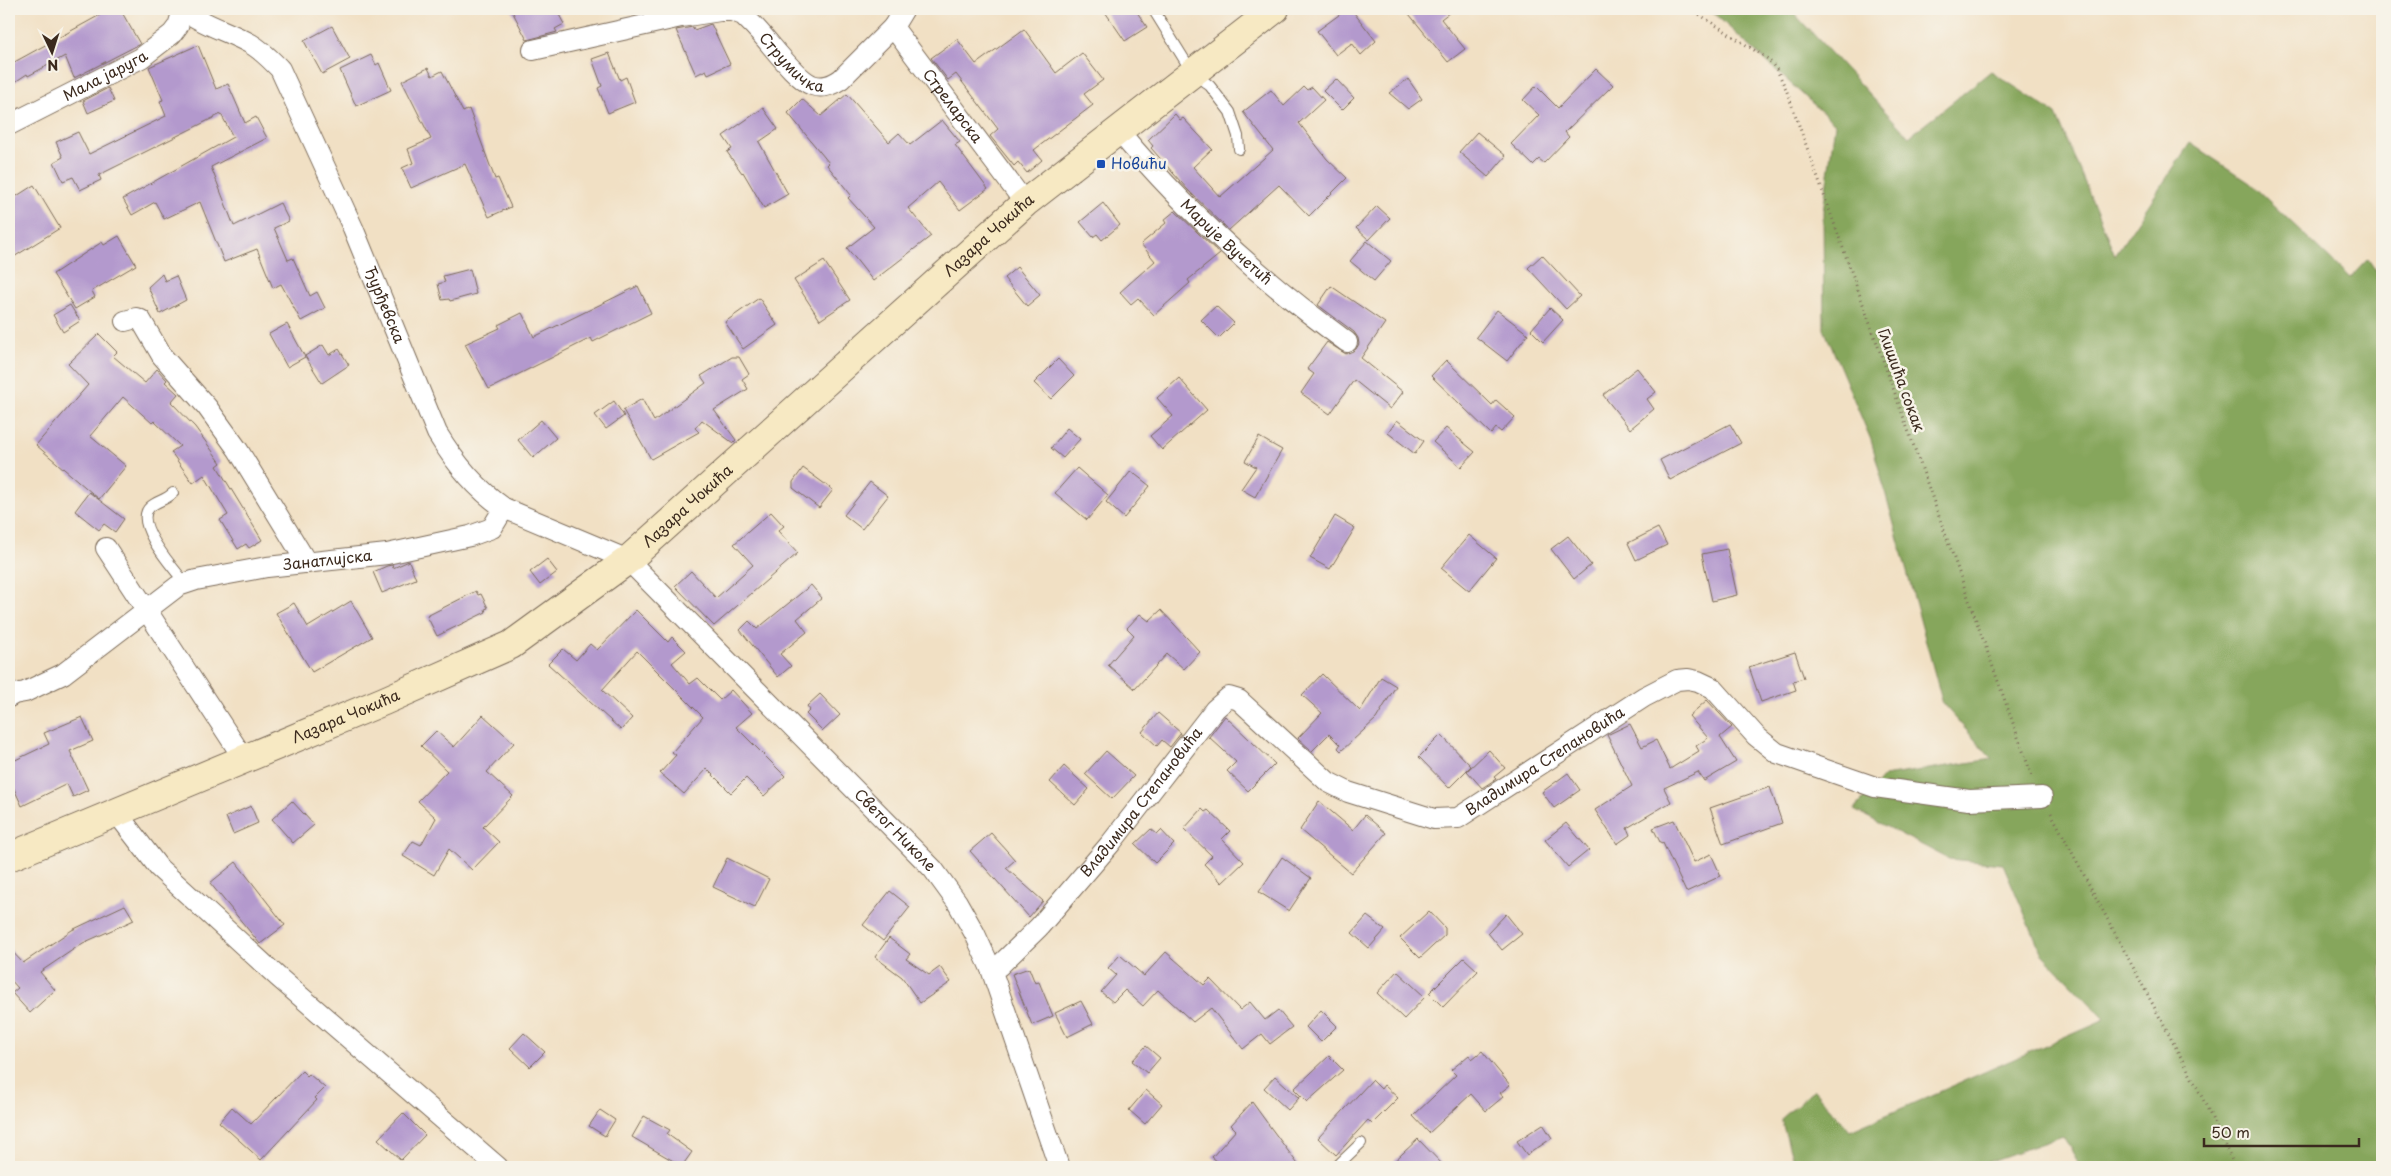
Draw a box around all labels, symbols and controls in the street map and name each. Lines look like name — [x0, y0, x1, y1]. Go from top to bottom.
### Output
street label: Струмичка — [755, 26, 825, 97]
north arrow — [28, 28, 78, 78]
street label: Мала јаруга — [58, 44, 152, 106]
text: N — [47, 55, 59, 76]
street label: Стреларска — [918, 63, 990, 148]
place label: Новићи — [1111, 151, 1167, 174]
marker: Новићи — [1095, 158, 1107, 170]
street label: Лазара Чокића — [938, 187, 1039, 281]
street label: Марије Вучетић — [1176, 193, 1278, 289]
street label: Ђурђевска — [360, 262, 412, 347]
street label: Глишића сокак — [1873, 325, 1932, 435]
street label: Лазара Чокића — [636, 458, 738, 552]
street label: Занатлијска — [281, 543, 374, 575]
street label: Лазара Чокића — [288, 682, 403, 748]
street label: Владимира Степановића — [1460, 700, 1629, 820]
street label: Владимира Степановића — [1074, 721, 1207, 881]
street label: Светог Николе — [850, 783, 942, 876]
scale bar — [2204, 1116, 2358, 1148]
text: 50 m — [2211, 1120, 2250, 1143]

